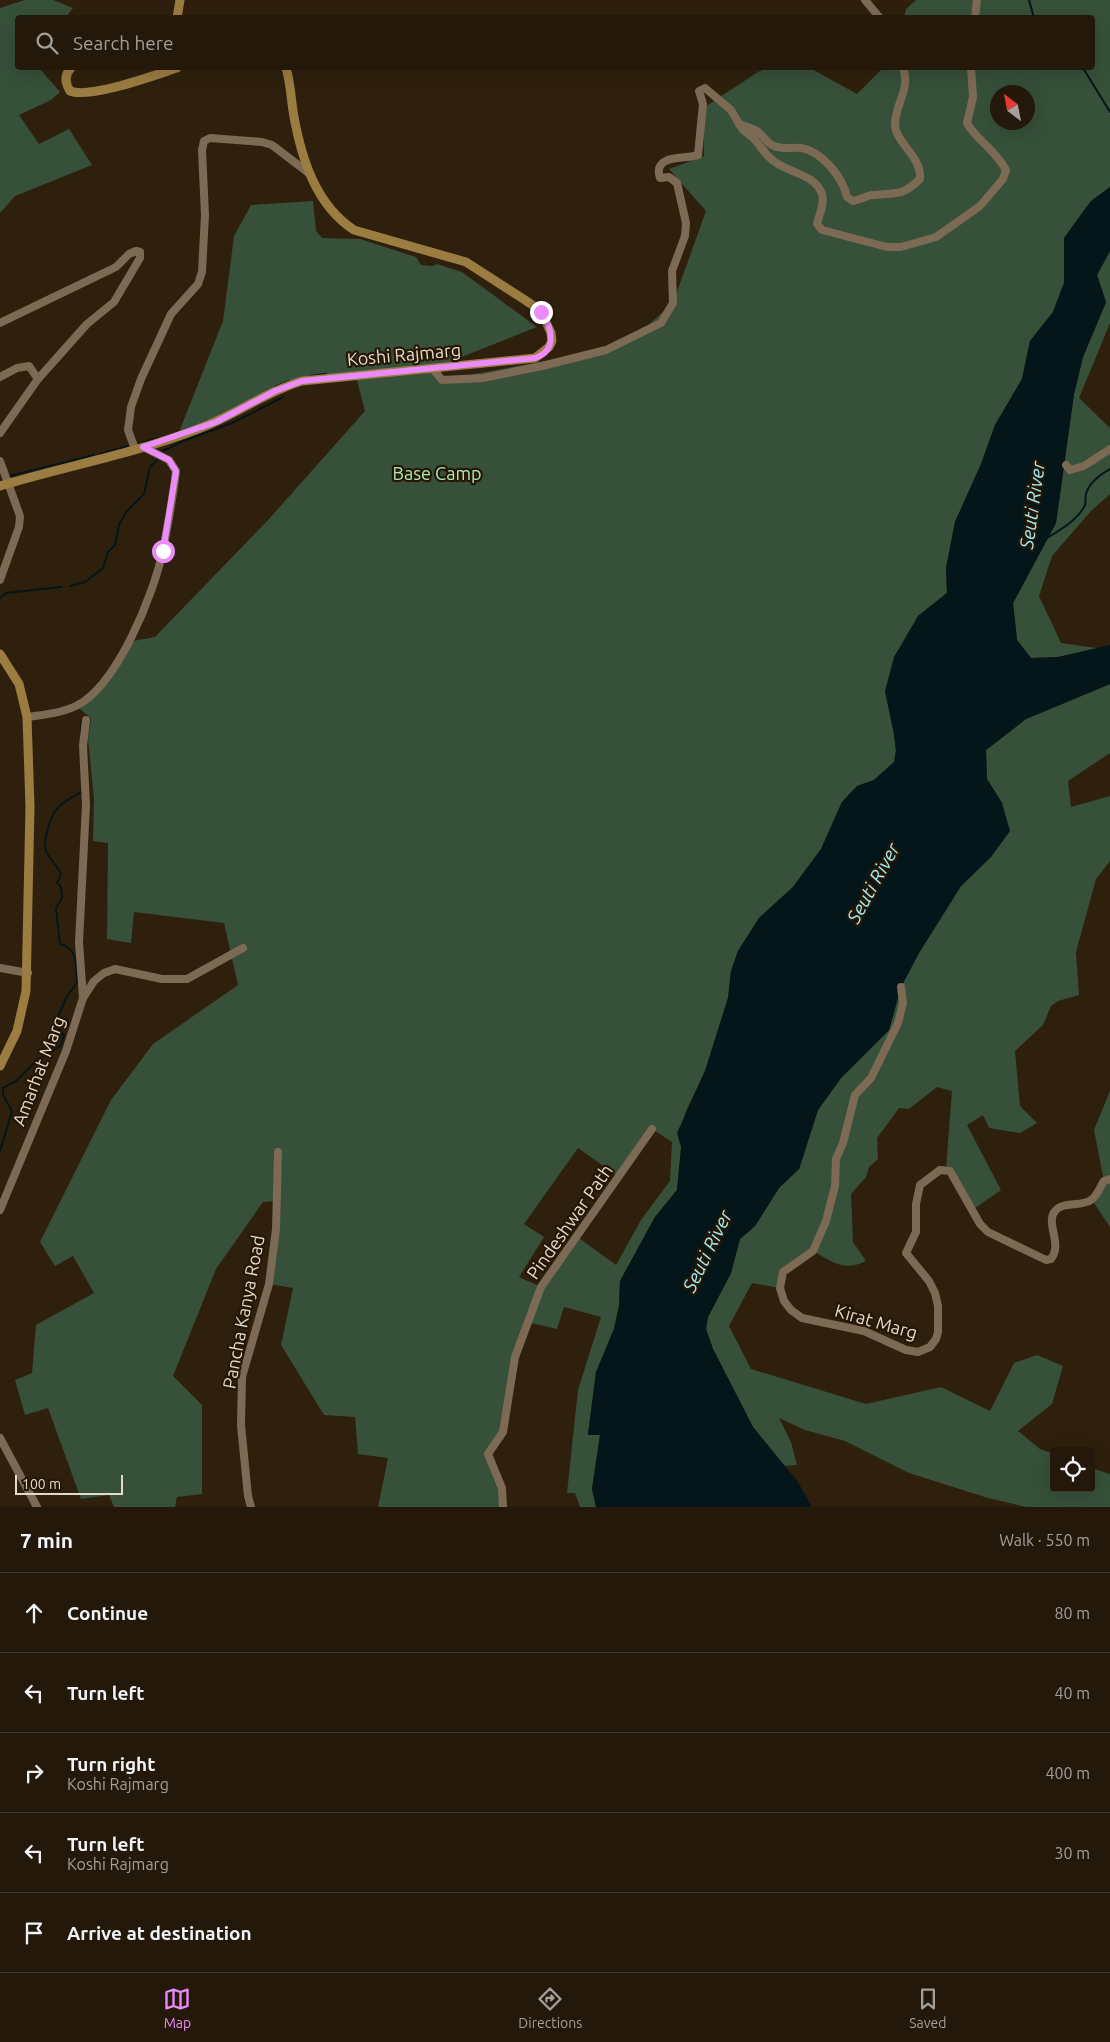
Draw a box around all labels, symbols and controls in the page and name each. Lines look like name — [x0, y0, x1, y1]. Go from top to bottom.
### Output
search box — [15, 15, 1095, 70]
icon: search — [33, 29, 61, 57]
text: Search here — [73, 32, 173, 54]
north arrow — [990, 85, 1035, 130]
route end — [530, 301, 553, 324]
street label: Koshi Rajmarg — [346, 339, 462, 369]
water label: Seuti River — [1015, 459, 1049, 551]
park label: Base Camp — [393, 463, 481, 483]
route start — [152, 540, 175, 563]
water label: Seuti River — [842, 838, 904, 928]
street label: Amarhat Marg — [8, 1013, 68, 1128]
street label: Pindeshwar Path — [522, 1160, 616, 1283]
water label: Seuti River — [677, 1206, 737, 1296]
street label: Pancha Kanya Road — [218, 1233, 268, 1390]
street label: Kirat Marg — [833, 1300, 920, 1342]
map controls — [1050, 1447, 1095, 1492]
button: locate — [1050, 1447, 1095, 1492]
scale bar — [15, 1472, 122, 1495]
text: 100 m — [22, 1476, 61, 1492]
text: 7 min — [20, 1528, 73, 1552]
text: Walk · 550 m — [999, 1531, 1090, 1549]
icon: ahead — [20, 1599, 48, 1627]
text: Continue — [67, 1602, 148, 1624]
text: 80 m — [1054, 1604, 1090, 1622]
icon: left — [20, 1679, 48, 1707]
text: Turn left — [67, 1682, 145, 1704]
text: 40 m — [1054, 1684, 1090, 1702]
text: Turn right — [67, 1753, 155, 1775]
icon: right — [20, 1759, 48, 1787]
text: 400 m — [1045, 1764, 1090, 1782]
text: Koshi Rajmarg — [67, 1775, 169, 1793]
text: Turn left — [67, 1833, 145, 1855]
icon: left — [20, 1839, 48, 1867]
text: 30 m — [1054, 1844, 1090, 1862]
text: Koshi Rajmarg — [67, 1855, 169, 1873]
icon: arrive — [20, 1919, 48, 1947]
text: Arrive at destination — [67, 1922, 252, 1944]
tab: Map — [163, 1985, 191, 2031]
tab: Directions — [518, 1985, 582, 2031]
tab: Saved — [909, 1985, 947, 2031]

